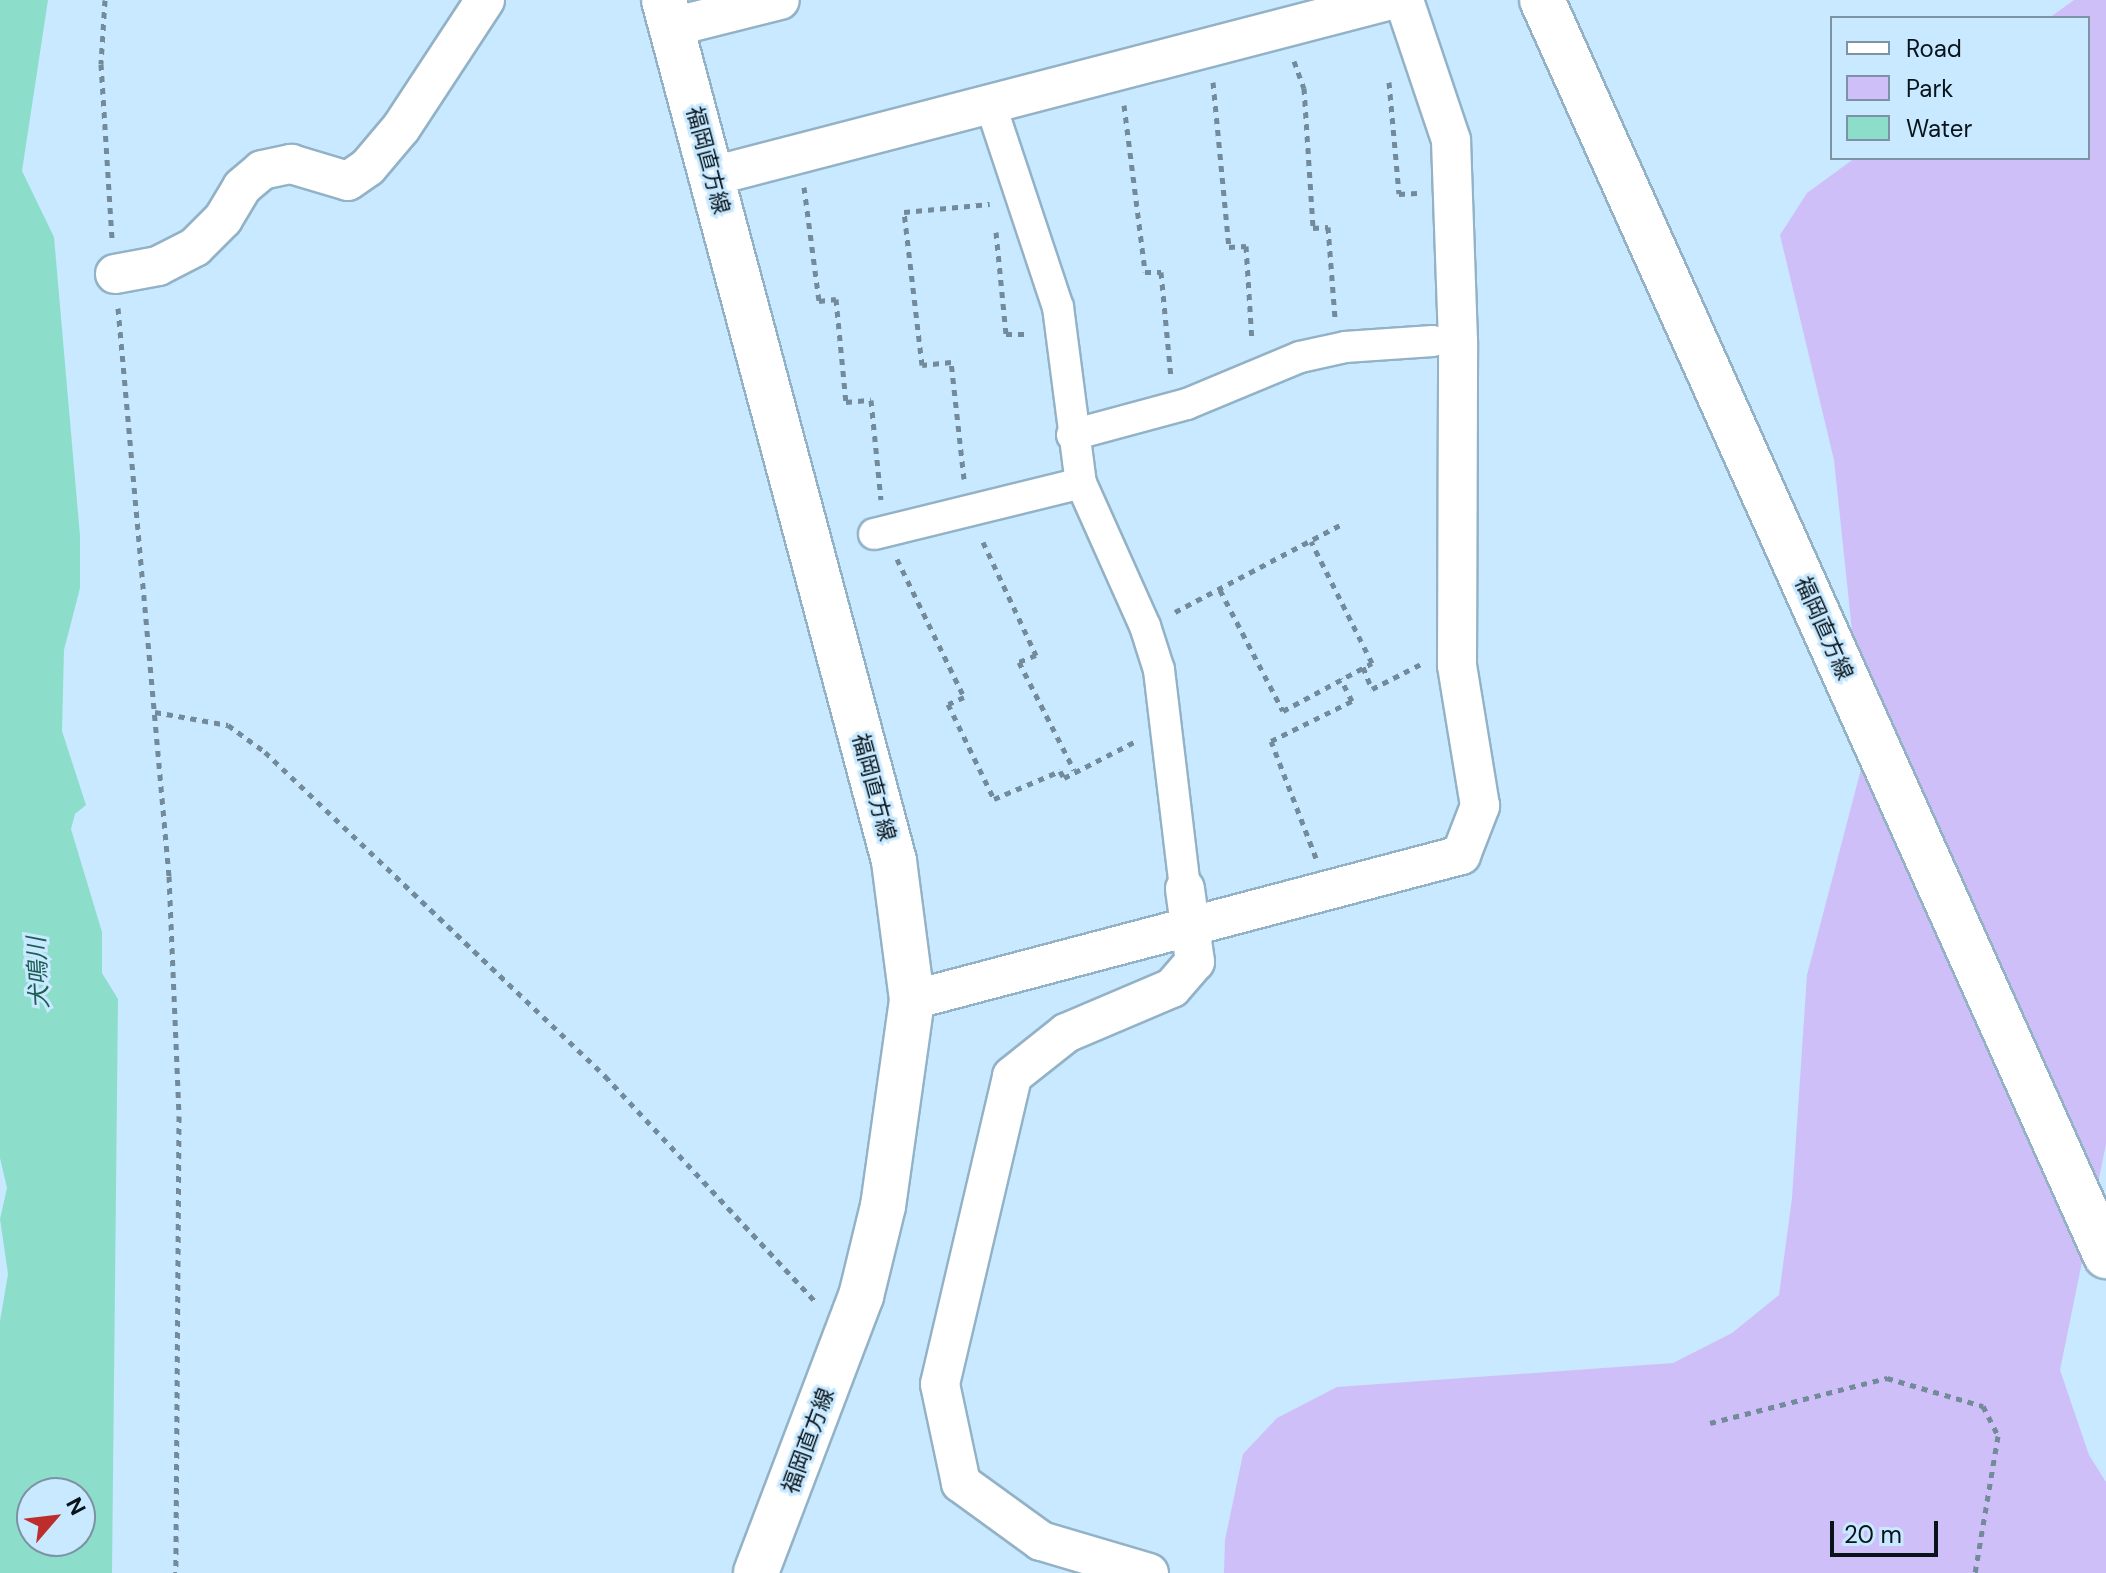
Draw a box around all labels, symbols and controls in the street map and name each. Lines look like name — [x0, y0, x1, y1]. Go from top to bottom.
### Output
legend — [1830, 16, 2090, 160]
text: Road — [1906, 33, 1962, 64]
text: Park — [1906, 73, 1953, 104]
street label: 福岡直方線 — [681, 103, 735, 217]
text: Water — [1906, 113, 1972, 144]
street label: 福岡直方線 — [1790, 572, 1858, 684]
street label: 福岡直方線 — [847, 730, 901, 844]
water label: 犬鳴川 — [22, 936, 54, 1010]
street label: 福岡直方線 — [777, 1385, 839, 1497]
north arrow — [16, 1477, 96, 1557]
text: N — [59, 1493, 92, 1520]
scale bar — [1834, 1505, 1942, 1555]
text: 20 m — [1844, 1519, 1902, 1550]

